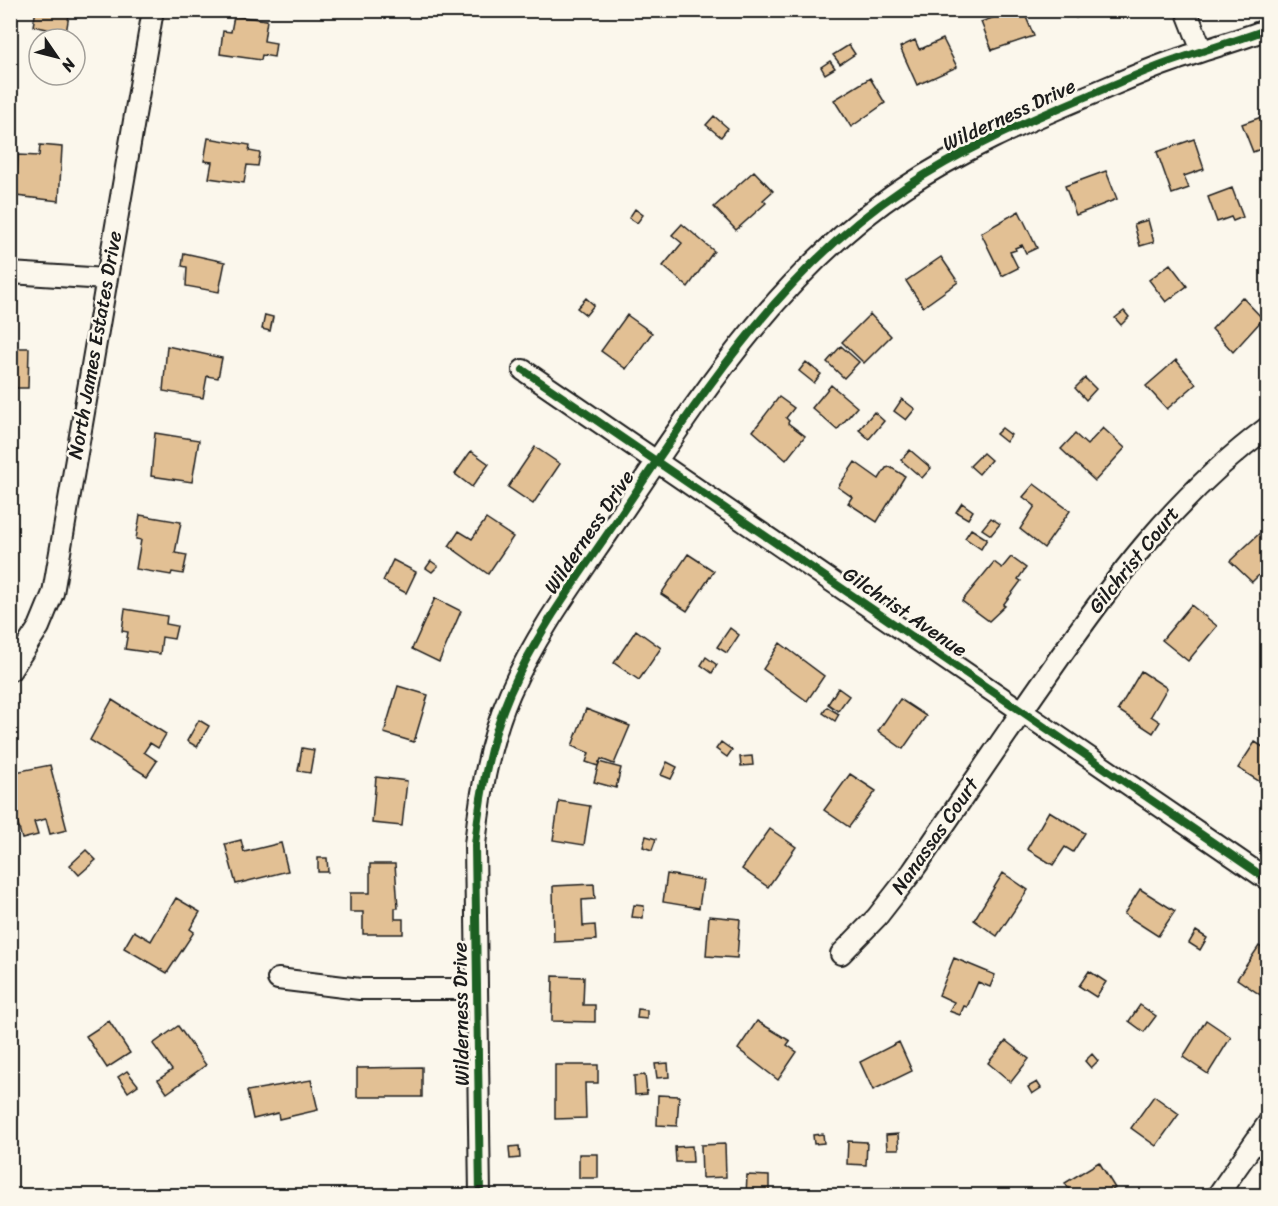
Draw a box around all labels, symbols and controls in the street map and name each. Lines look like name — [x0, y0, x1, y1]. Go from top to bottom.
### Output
north arrow — [27, 27, 87, 87]
text: N — [53, 52, 85, 79]
street label: Wilderness Drive — [936, 69, 1082, 161]
street label: North James Estates Drive — [58, 228, 132, 462]
street label: Wilderness Drive — [534, 463, 644, 601]
street label: Gilchrist Court — [1079, 498, 1189, 622]
street label: Gilchrist Avenue — [835, 557, 975, 667]
street label: Nanassas Court — [882, 769, 989, 902]
street label: Wilderness Drive — [442, 942, 480, 1086]

